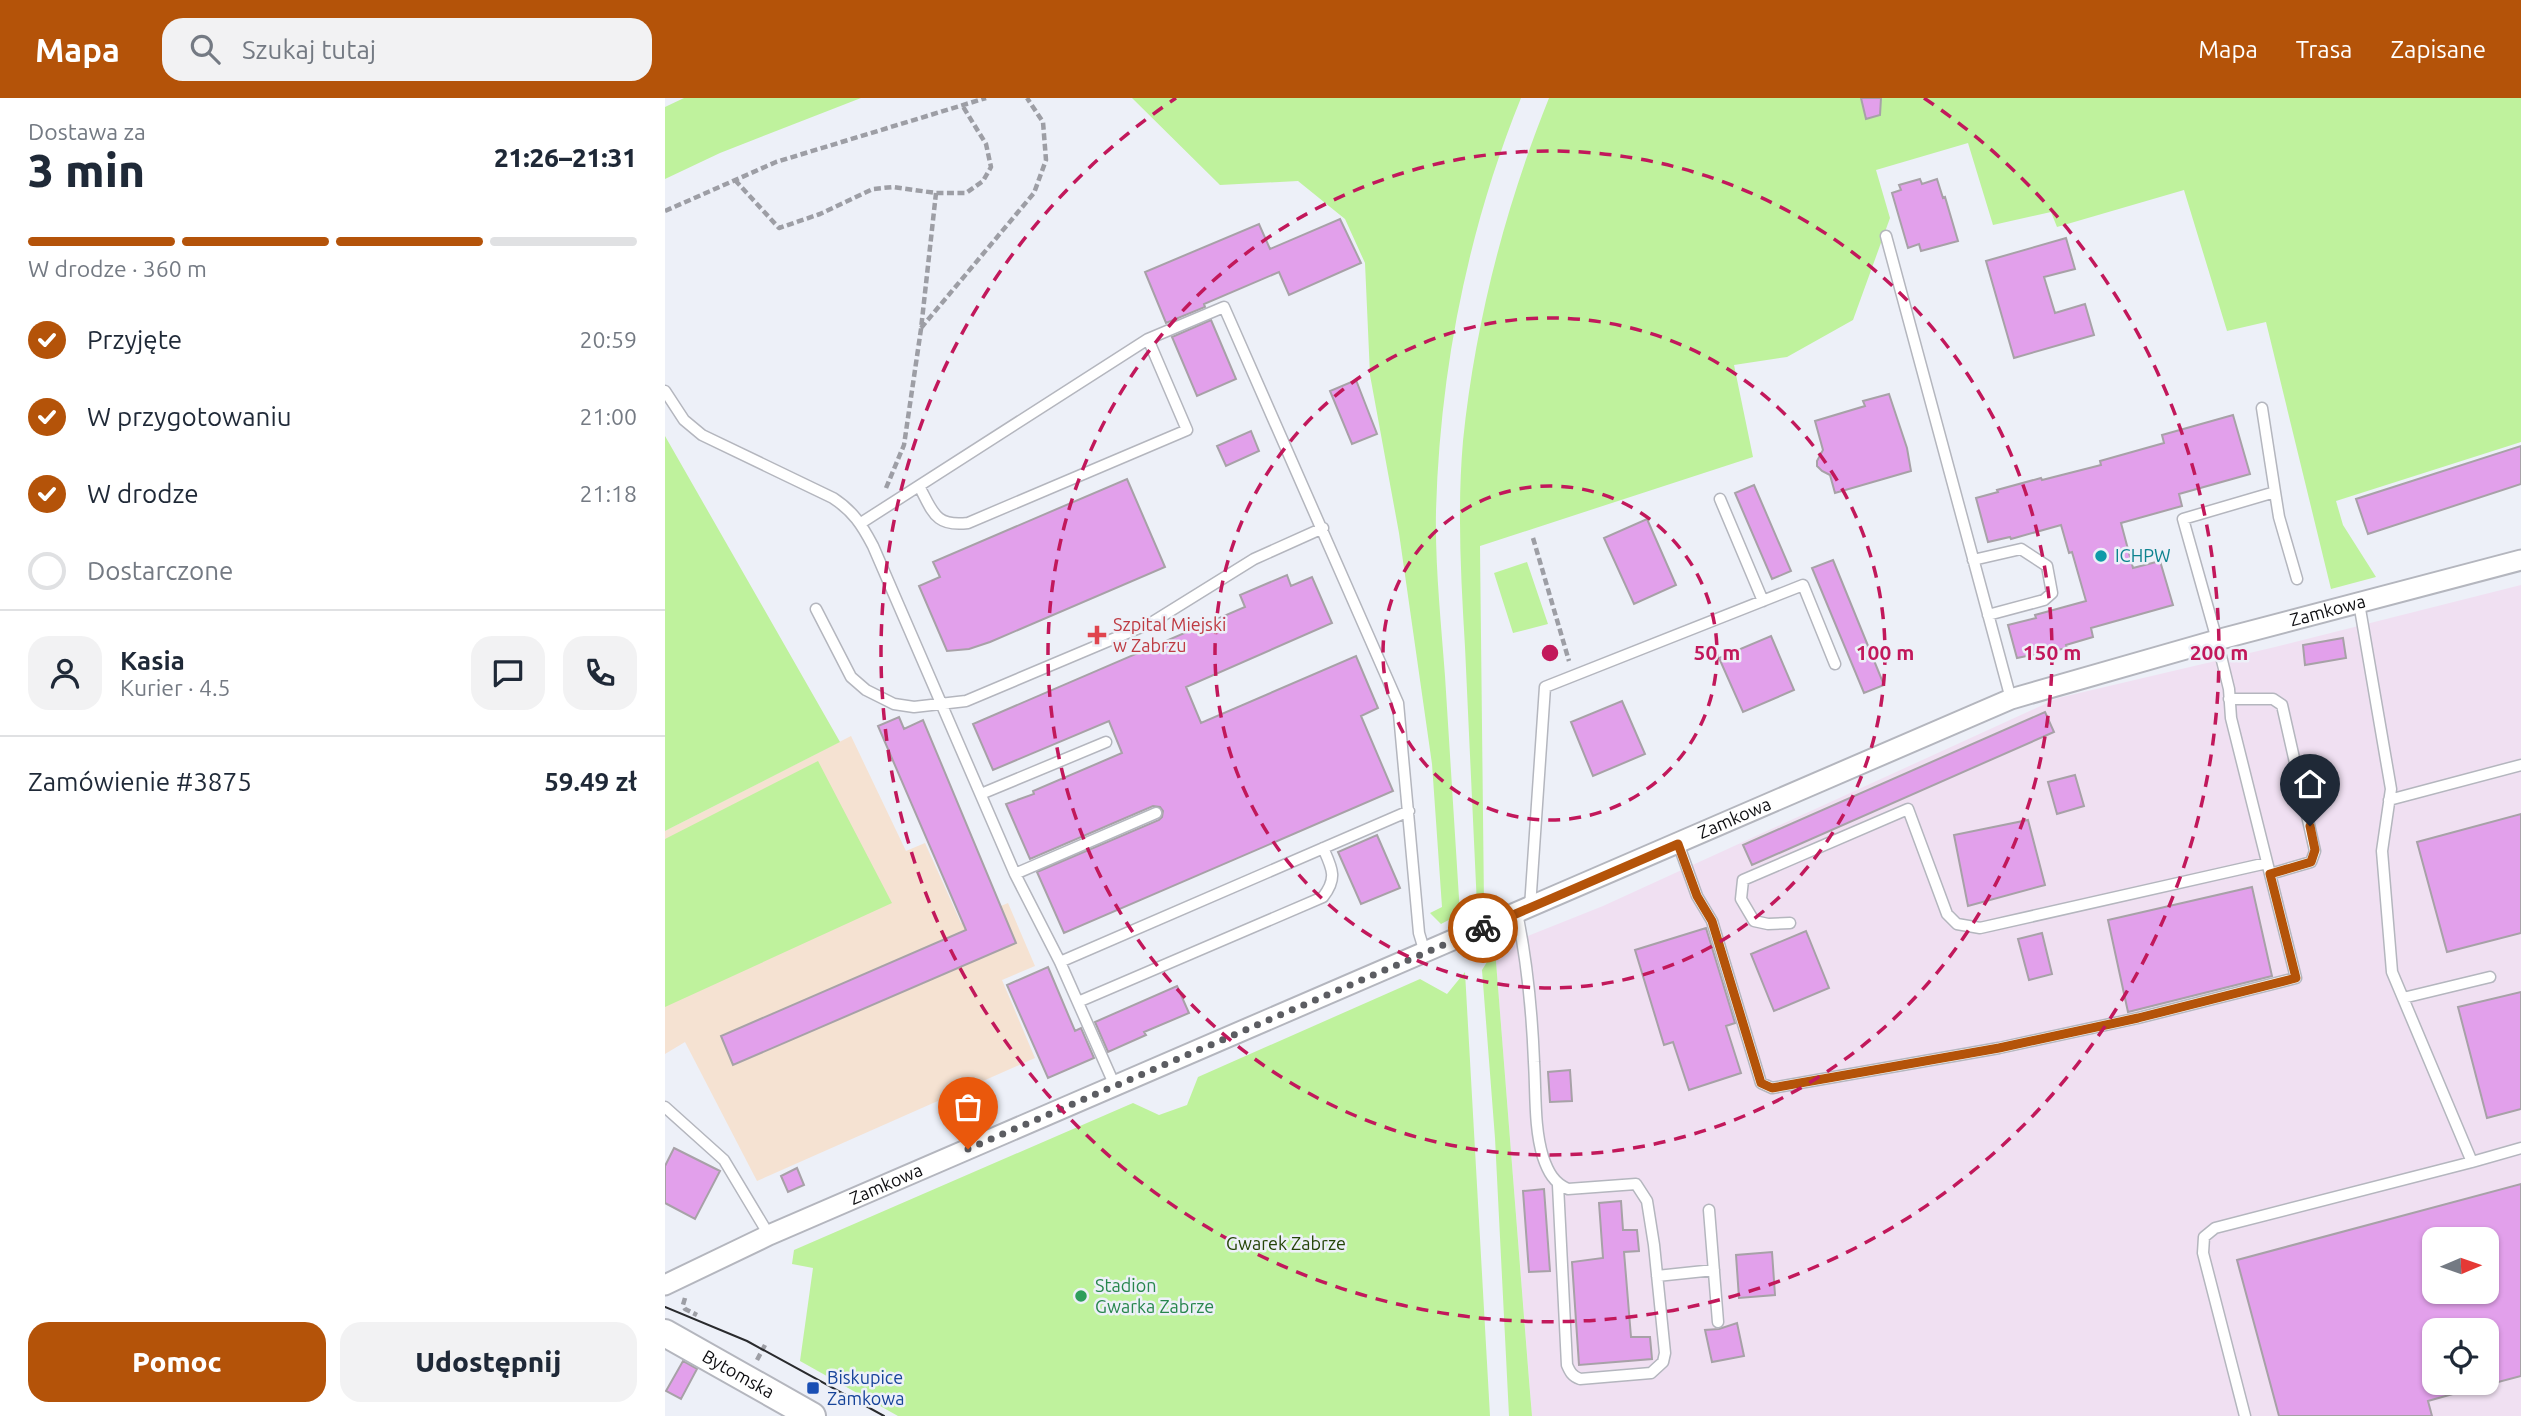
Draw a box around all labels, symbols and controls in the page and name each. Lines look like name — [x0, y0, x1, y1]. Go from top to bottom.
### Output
search box — [162, 18, 652, 81]
icon: search — [186, 30, 224, 68]
text: Mapa — [35, 31, 120, 68]
text: Szukaj tutaj — [242, 35, 376, 64]
text: Mapa — [2198, 36, 2258, 63]
text: Trasa — [2296, 36, 2352, 63]
text: Zapisane — [2390, 36, 2486, 63]
text: Dostawa za — [28, 119, 146, 144]
text: 21:26–21:31 — [494, 143, 637, 172]
text: 3 min — [28, 144, 145, 196]
text: W drodze · 360 m — [28, 256, 207, 281]
icon: check — [28, 321, 66, 359]
text: Przyjęte — [87, 325, 182, 354]
text: 20:59 — [579, 327, 637, 352]
icon: check — [28, 398, 66, 436]
text: W przygotowaniu — [87, 402, 292, 431]
text: 21:00 — [579, 404, 637, 429]
icon: check — [28, 475, 66, 513]
text: W drodze — [87, 479, 199, 508]
text: 21:18 — [579, 481, 637, 506]
place label: ICHPW — [2115, 545, 2171, 565]
marker: ICHPW — [2093, 548, 2109, 564]
text: Dostarczone — [87, 556, 233, 585]
street label: Zamkowa — [2288, 590, 2368, 629]
place label: Szpital Miejski w Zabrzu — [1113, 614, 1226, 655]
marker: Szpital Miejski w Zabrzu — [1087, 625, 1107, 645]
button: person — [28, 636, 102, 710]
button: chat — [471, 636, 545, 710]
button: phone — [563, 636, 637, 710]
text: 50 m — [1694, 640, 1740, 664]
text: 100 m — [1856, 640, 1914, 664]
text: 150 m — [2023, 640, 2081, 664]
text: 200 m — [2190, 640, 2248, 664]
centre of rings — [1538, 641, 1562, 665]
text: Kasia — [120, 646, 185, 675]
text: Kurier · 4.5 — [120, 675, 231, 700]
pin — [2280, 754, 2340, 826]
icon: home — [2291, 765, 2329, 803]
text: Zamówienie #3875 — [28, 767, 252, 796]
text: 59.49 zł — [544, 767, 637, 796]
street label: Zamkowa — [1695, 793, 1774, 842]
courier — [1448, 893, 1518, 963]
icon: bike — [1464, 909, 1502, 947]
pin — [938, 1077, 998, 1149]
icon: bag — [949, 1088, 987, 1126]
street label: Zamkowa — [846, 1159, 925, 1208]
north arrow — [2422, 1227, 2499, 1304]
map controls — [2422, 1227, 2499, 1395]
park label: Gwarek Zabrze — [1226, 1233, 1346, 1253]
place label: Stadion Gwarka Zabrze — [1095, 1275, 1214, 1316]
marker: Stadion Gwarka Zabrze — [1073, 1288, 1089, 1304]
button: locate — [2422, 1318, 2499, 1395]
button: Pomoc — [28, 1322, 326, 1402]
button: Udostępnij — [340, 1322, 637, 1402]
street label: Bytomska — [699, 1345, 778, 1402]
place label: Biskupice Zamkowa — [827, 1367, 904, 1408]
marker: Biskupice Zamkowa — [805, 1380, 821, 1396]

